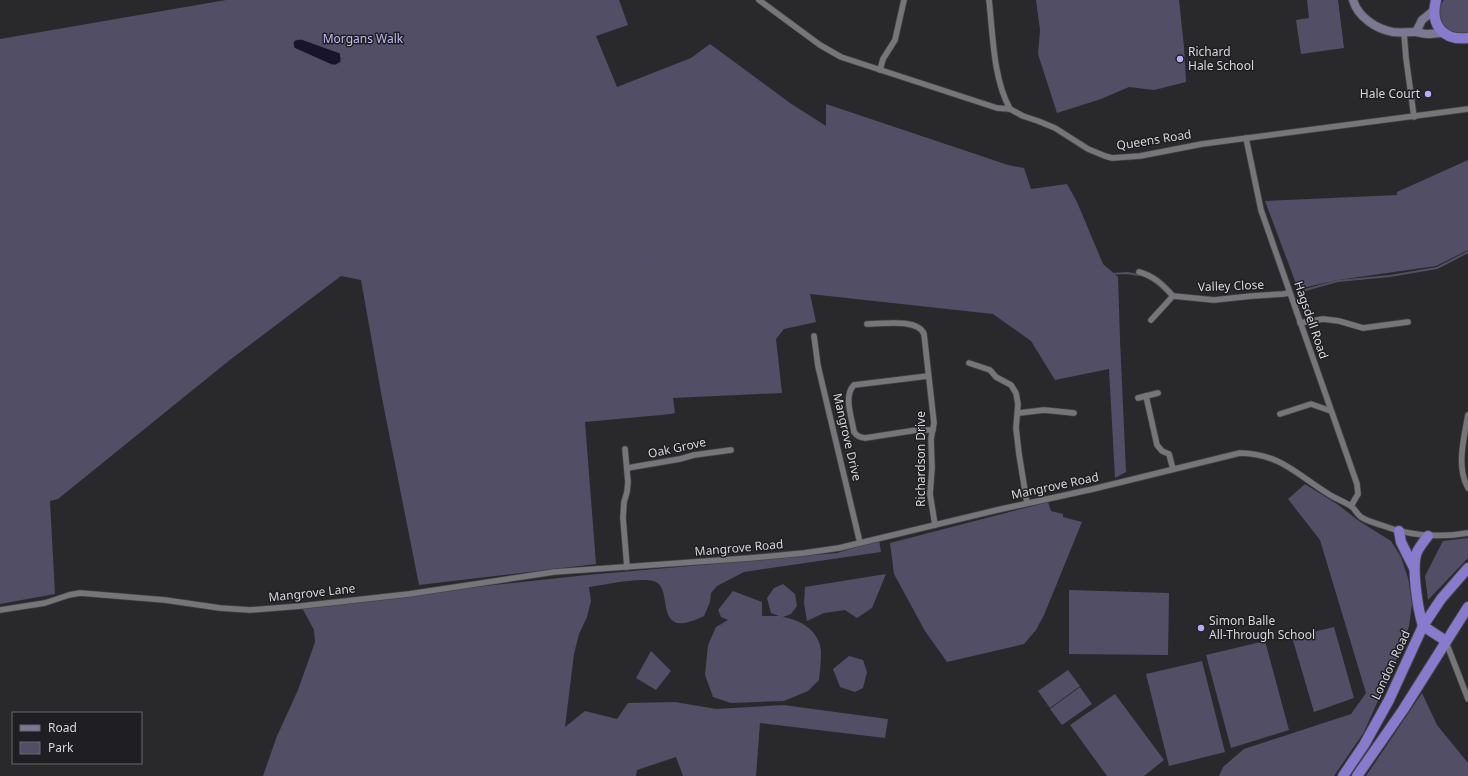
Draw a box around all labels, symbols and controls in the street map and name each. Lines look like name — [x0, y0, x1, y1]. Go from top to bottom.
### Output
park label: Morgans Walk — [323, 30, 404, 47]
place label: Richard Hale School — [1188, 43, 1254, 74]
marker: Richard Hale School — [1175, 54, 1185, 64]
place label: Hale Court — [1360, 85, 1421, 102]
marker: Hale Court — [1423, 89, 1433, 99]
street label: Queens Road — [1115, 125, 1193, 154]
street label: Valley Close — [1198, 276, 1265, 295]
street label: Hagsdell Road — [1290, 279, 1333, 361]
street label: Mangrove Drive — [829, 391, 866, 483]
street label: Richardson Drive — [912, 411, 929, 507]
street label: Oak Grove — [646, 433, 708, 462]
street label: Mangrove Road — [1010, 468, 1100, 503]
street label: Mangrove Road — [694, 535, 784, 560]
street label: Mangrove Lane — [268, 579, 356, 606]
place label: Simon Balle All-Through School — [1209, 612, 1315, 643]
marker: Simon Balle All-Through School — [1196, 623, 1206, 633]
street label: London Road — [1367, 627, 1414, 702]
legend — [12, 712, 142, 764]
text: Road — [48, 719, 77, 736]
text: Park — [48, 739, 74, 756]

